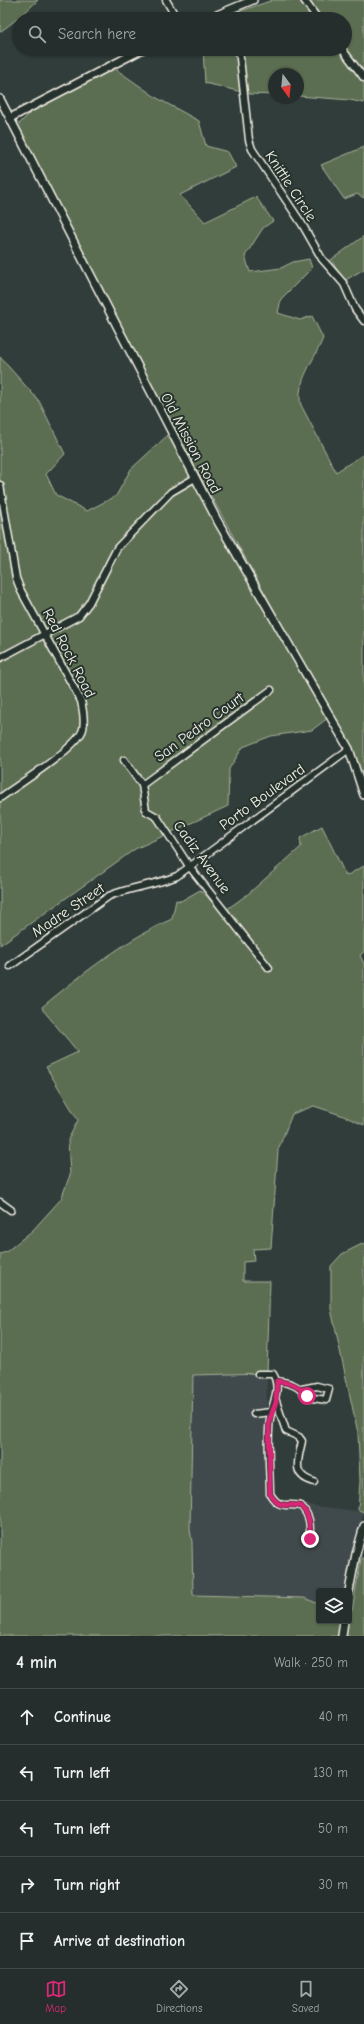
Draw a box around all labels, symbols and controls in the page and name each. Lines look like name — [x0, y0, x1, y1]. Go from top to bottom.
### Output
search box — [12, 12, 352, 56]
icon: search — [26, 23, 48, 45]
text: Search here — [58, 25, 136, 43]
north arrow — [268, 68, 304, 104]
street label: Knittle Circle — [261, 147, 321, 225]
street label: Old Mission Road — [157, 390, 225, 496]
street label: Red Rock Road — [39, 605, 99, 701]
street label: San Pedro Court — [151, 688, 248, 766]
street label: Porto Boulevard — [216, 760, 308, 834]
street label: Cadiz Avenue — [170, 817, 235, 897]
street label: Madre Street — [28, 879, 108, 941]
route start — [298, 1387, 316, 1405]
route end — [301, 1530, 319, 1548]
map controls — [316, 1588, 352, 1624]
button: layers — [316, 1588, 352, 1624]
text: 4 min — [16, 1653, 57, 1672]
text: Walk · 250 m — [274, 1655, 348, 1670]
icon: ahead — [16, 1706, 38, 1728]
text: Continue — [54, 1708, 111, 1726]
text: 40 m — [319, 1709, 348, 1724]
icon: left — [16, 1762, 38, 1784]
text: Turn left — [54, 1764, 110, 1782]
text: 130 m — [313, 1765, 348, 1780]
icon: left — [16, 1818, 38, 1840]
text: Turn left — [54, 1820, 110, 1838]
text: 50 m — [318, 1821, 348, 1836]
icon: right — [16, 1874, 38, 1896]
text: Turn right — [54, 1876, 120, 1894]
text: 30 m — [318, 1877, 348, 1892]
icon: arrive — [16, 1930, 38, 1952]
text: Arrive at destination — [54, 1932, 185, 1950]
tab: Map — [45, 1978, 67, 2015]
tab: Directions — [156, 1978, 203, 2015]
tab: Saved — [292, 1978, 319, 2015]

